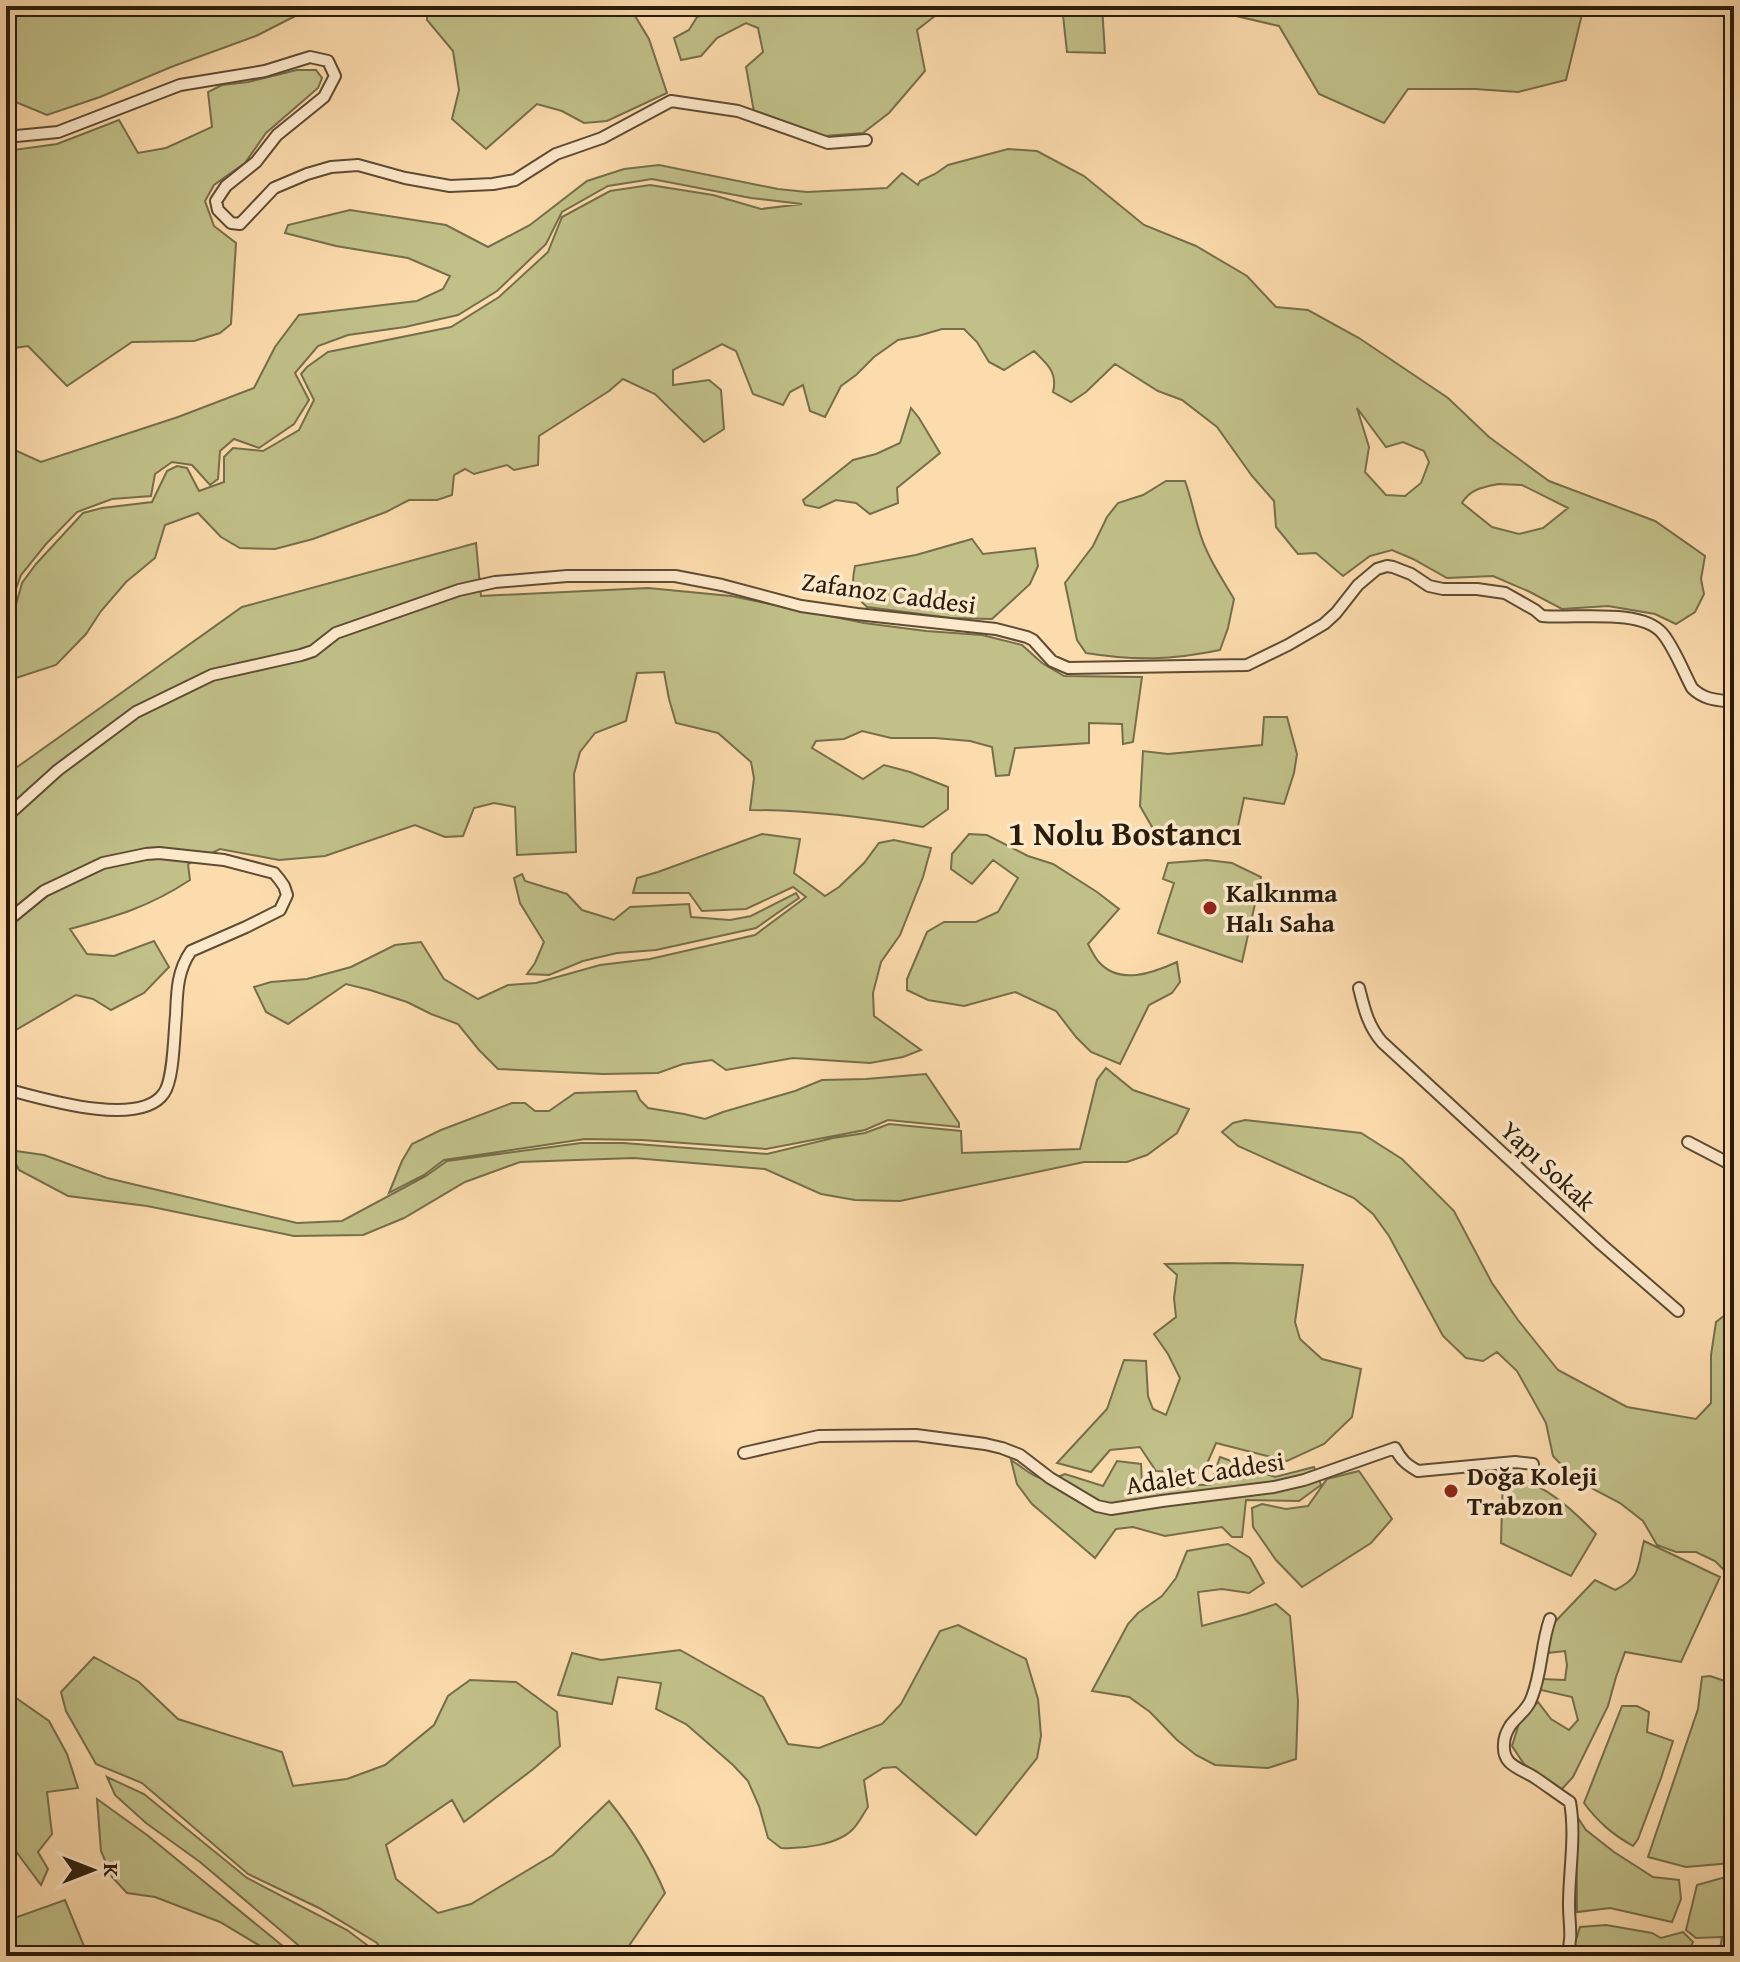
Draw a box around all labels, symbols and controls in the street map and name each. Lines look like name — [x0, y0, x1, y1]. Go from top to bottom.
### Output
street label: Zafanoz Caddesi — [799, 561, 979, 624]
district label: 1 Nolu Bostancı — [1008, 808, 1242, 857]
place label: Kalkınma Halı Saha — [1226, 873, 1338, 942]
marker: Kalkınma Halı Saha — [1201, 899, 1219, 917]
street label: Yapı Sokak — [1492, 1111, 1605, 1221]
street label: Adalet Caddesi — [1123, 1441, 1287, 1504]
place label: Doğa Koleji Trabzon — [1467, 1456, 1597, 1525]
marker: Doğa Koleji Trabzon — [1442, 1482, 1460, 1500]
north arrow — [52, 1830, 132, 1910]
text: K — [96, 1863, 128, 1877]

